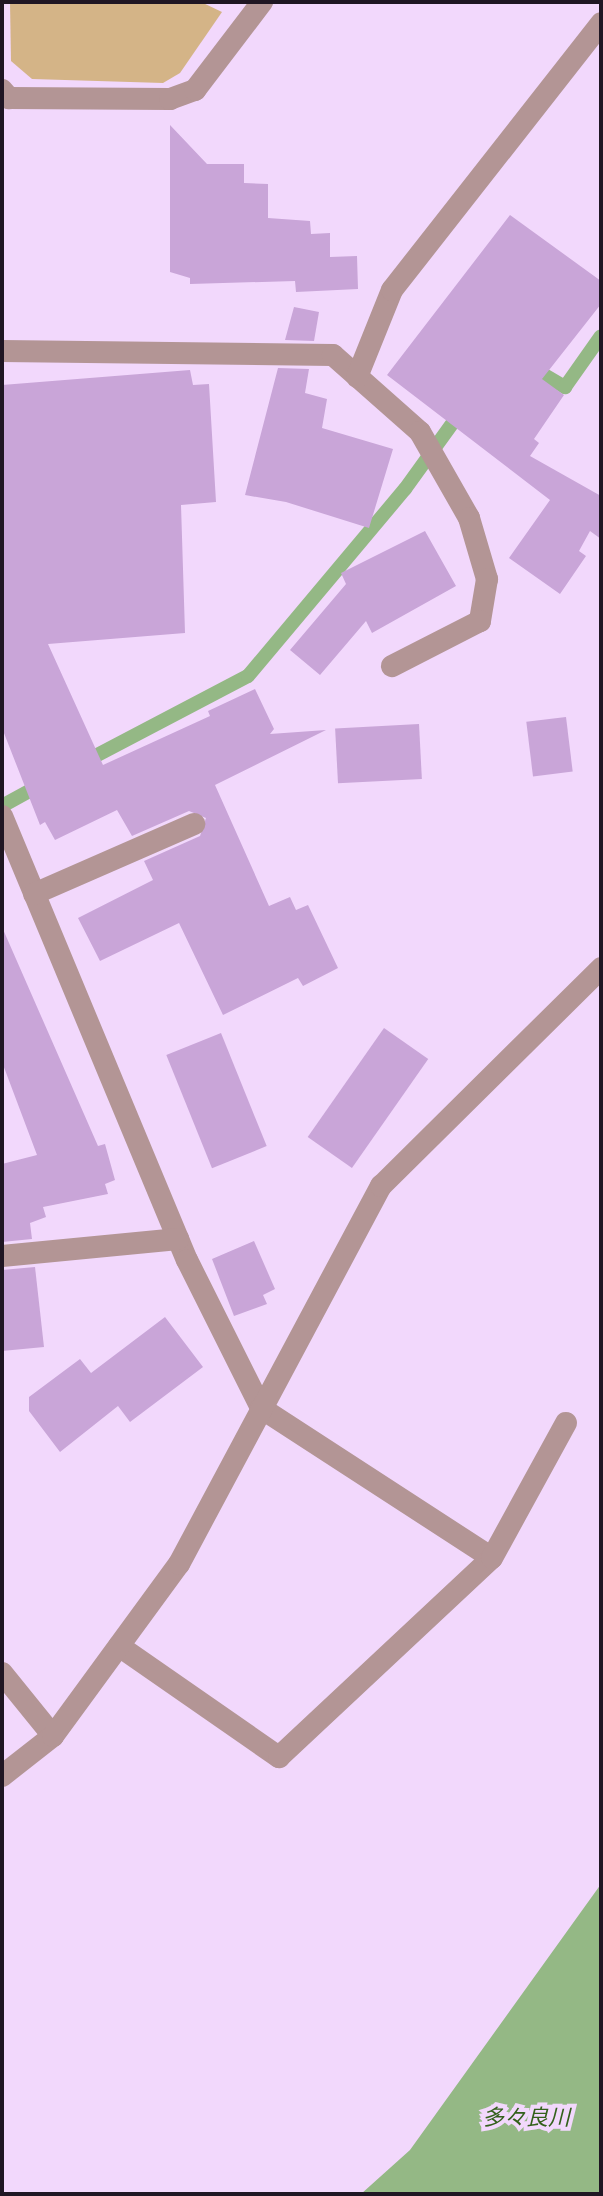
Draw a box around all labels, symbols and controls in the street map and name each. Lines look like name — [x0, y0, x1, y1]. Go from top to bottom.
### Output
water label: 多々良川 — [482, 2105, 570, 2131]

